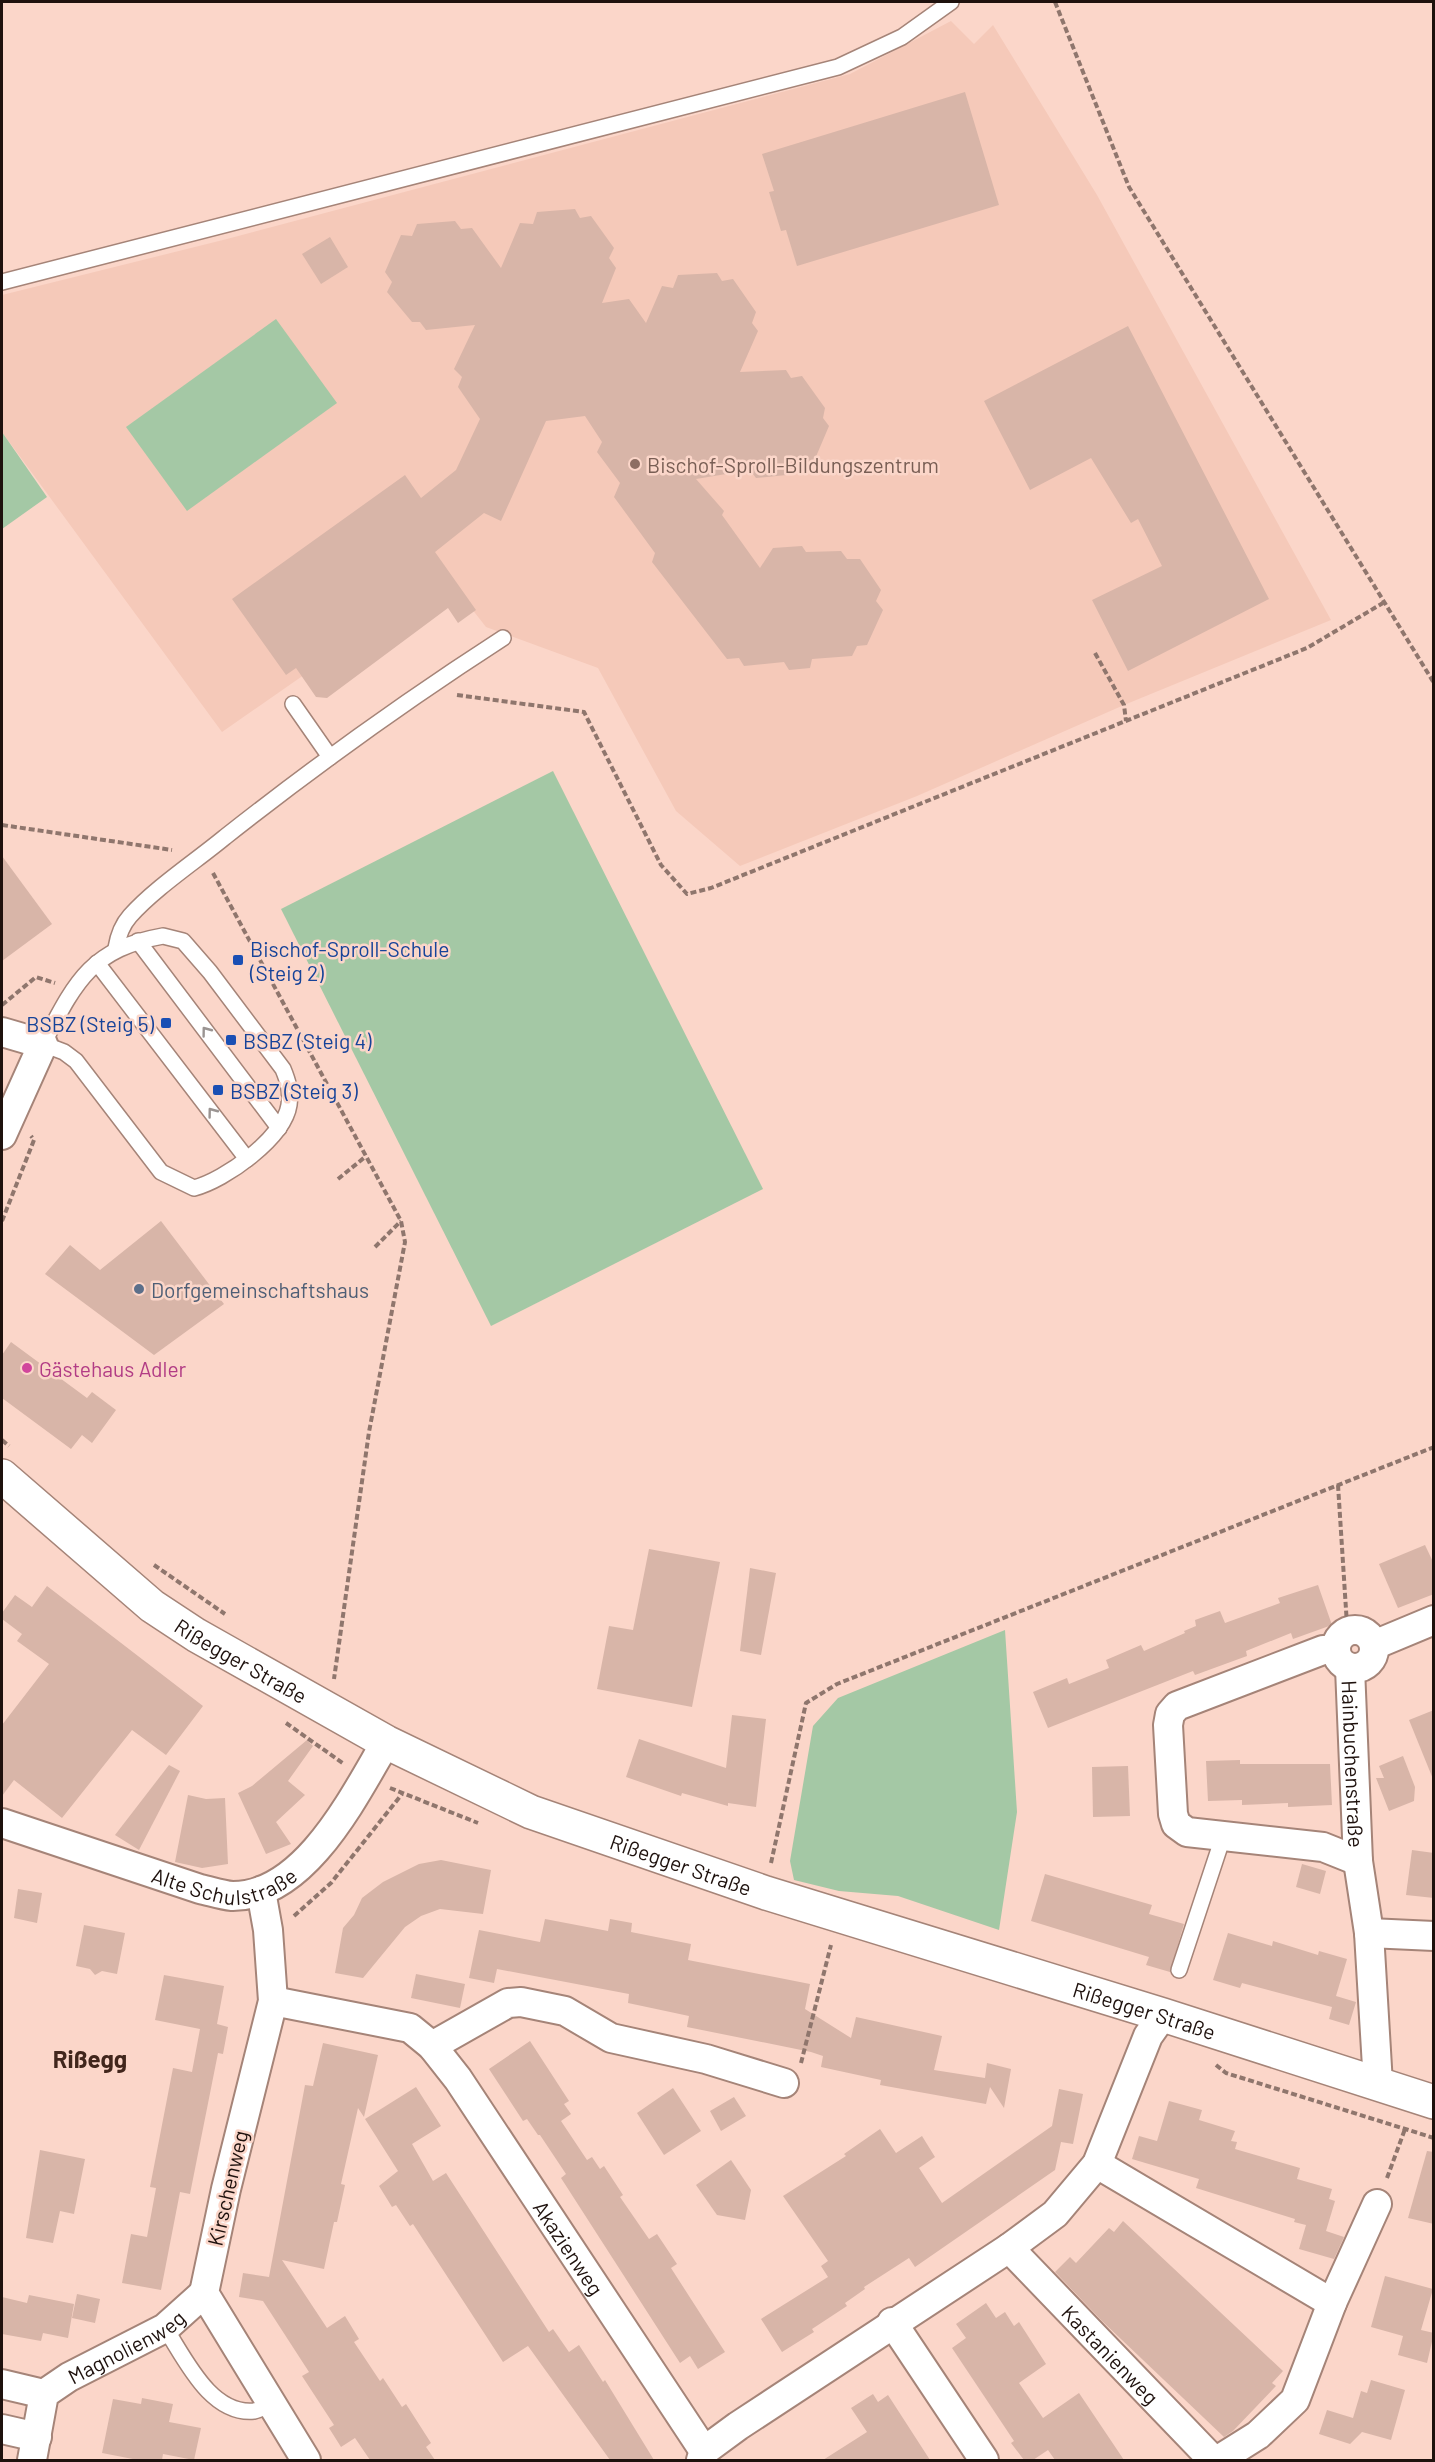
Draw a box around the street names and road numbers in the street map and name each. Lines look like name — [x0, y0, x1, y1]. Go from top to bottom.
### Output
street label: Rißegger Straße — [171, 1612, 312, 1708]
street label: Hainbuchenstraße — [1338, 1680, 1370, 1848]
street label: Rißegger Straße — [607, 1828, 755, 1900]
street label: Alte Schulstraße — [147, 1852, 297, 1882]
street label: Rißegger Straße — [1070, 1976, 1219, 2044]
street label: Kirschenweg — [202, 2128, 252, 2248]
street label: Akazienweg — [529, 2195, 610, 2299]
street label: Kastanienweg — [1057, 2299, 1164, 2409]
street label: Magnolienweg — [63, 2304, 189, 2388]

